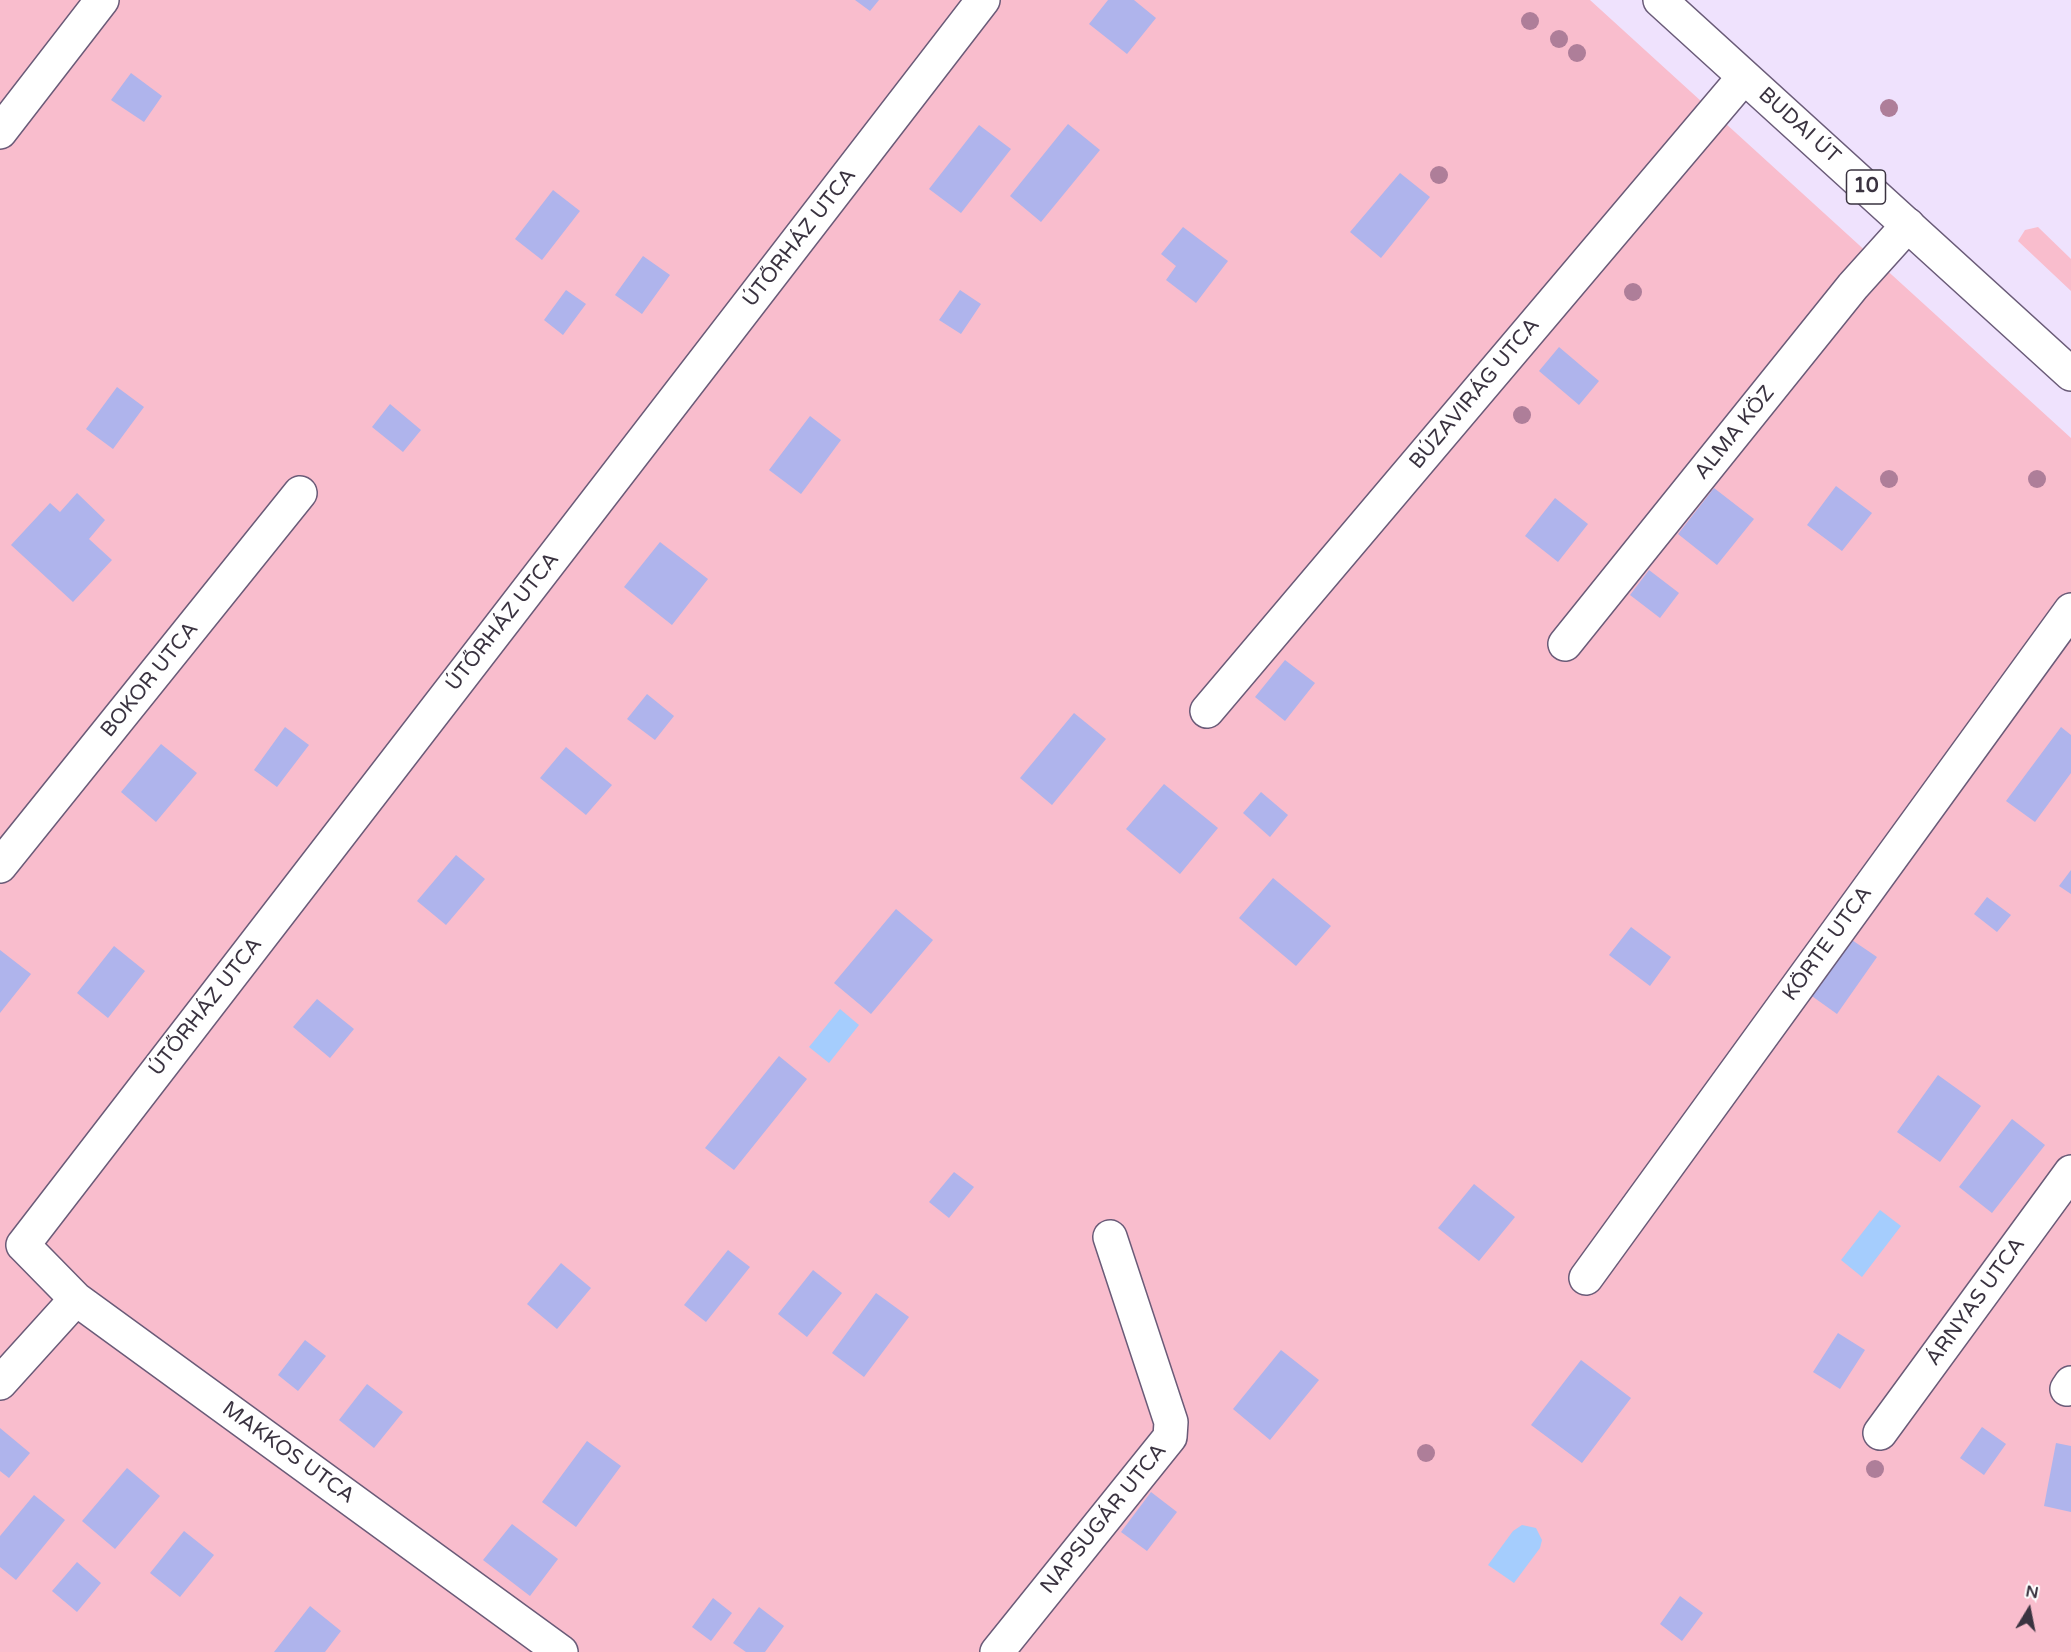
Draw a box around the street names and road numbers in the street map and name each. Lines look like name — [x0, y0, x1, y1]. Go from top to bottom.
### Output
street label: BUDAI ÚT — [1753, 83, 1845, 169]
street label: ÚTŐRHÁZ UTCA — [738, 164, 862, 312]
road number: 10 — [1846, 170, 1886, 204]
street label: BÚZAVIRÁG UTCA — [1405, 313, 1545, 475]
street label: ALMA KÖZ — [1690, 381, 1780, 485]
street label: ÚTŐRHÁZ UTCA — [441, 548, 565, 696]
street label: BOKOR UTCA — [96, 617, 204, 743]
street label: KÖRTE UTCA — [1778, 882, 1878, 1006]
street label: ÚTŐRHÁZ UTCA — [144, 933, 268, 1081]
street label: ÁRNYAS UTCA — [1921, 1233, 2031, 1371]
street label: MAKKOS UTCA — [217, 1397, 359, 1509]
street label: NAPSUGÁR UTCA — [1036, 1439, 1172, 1599]

